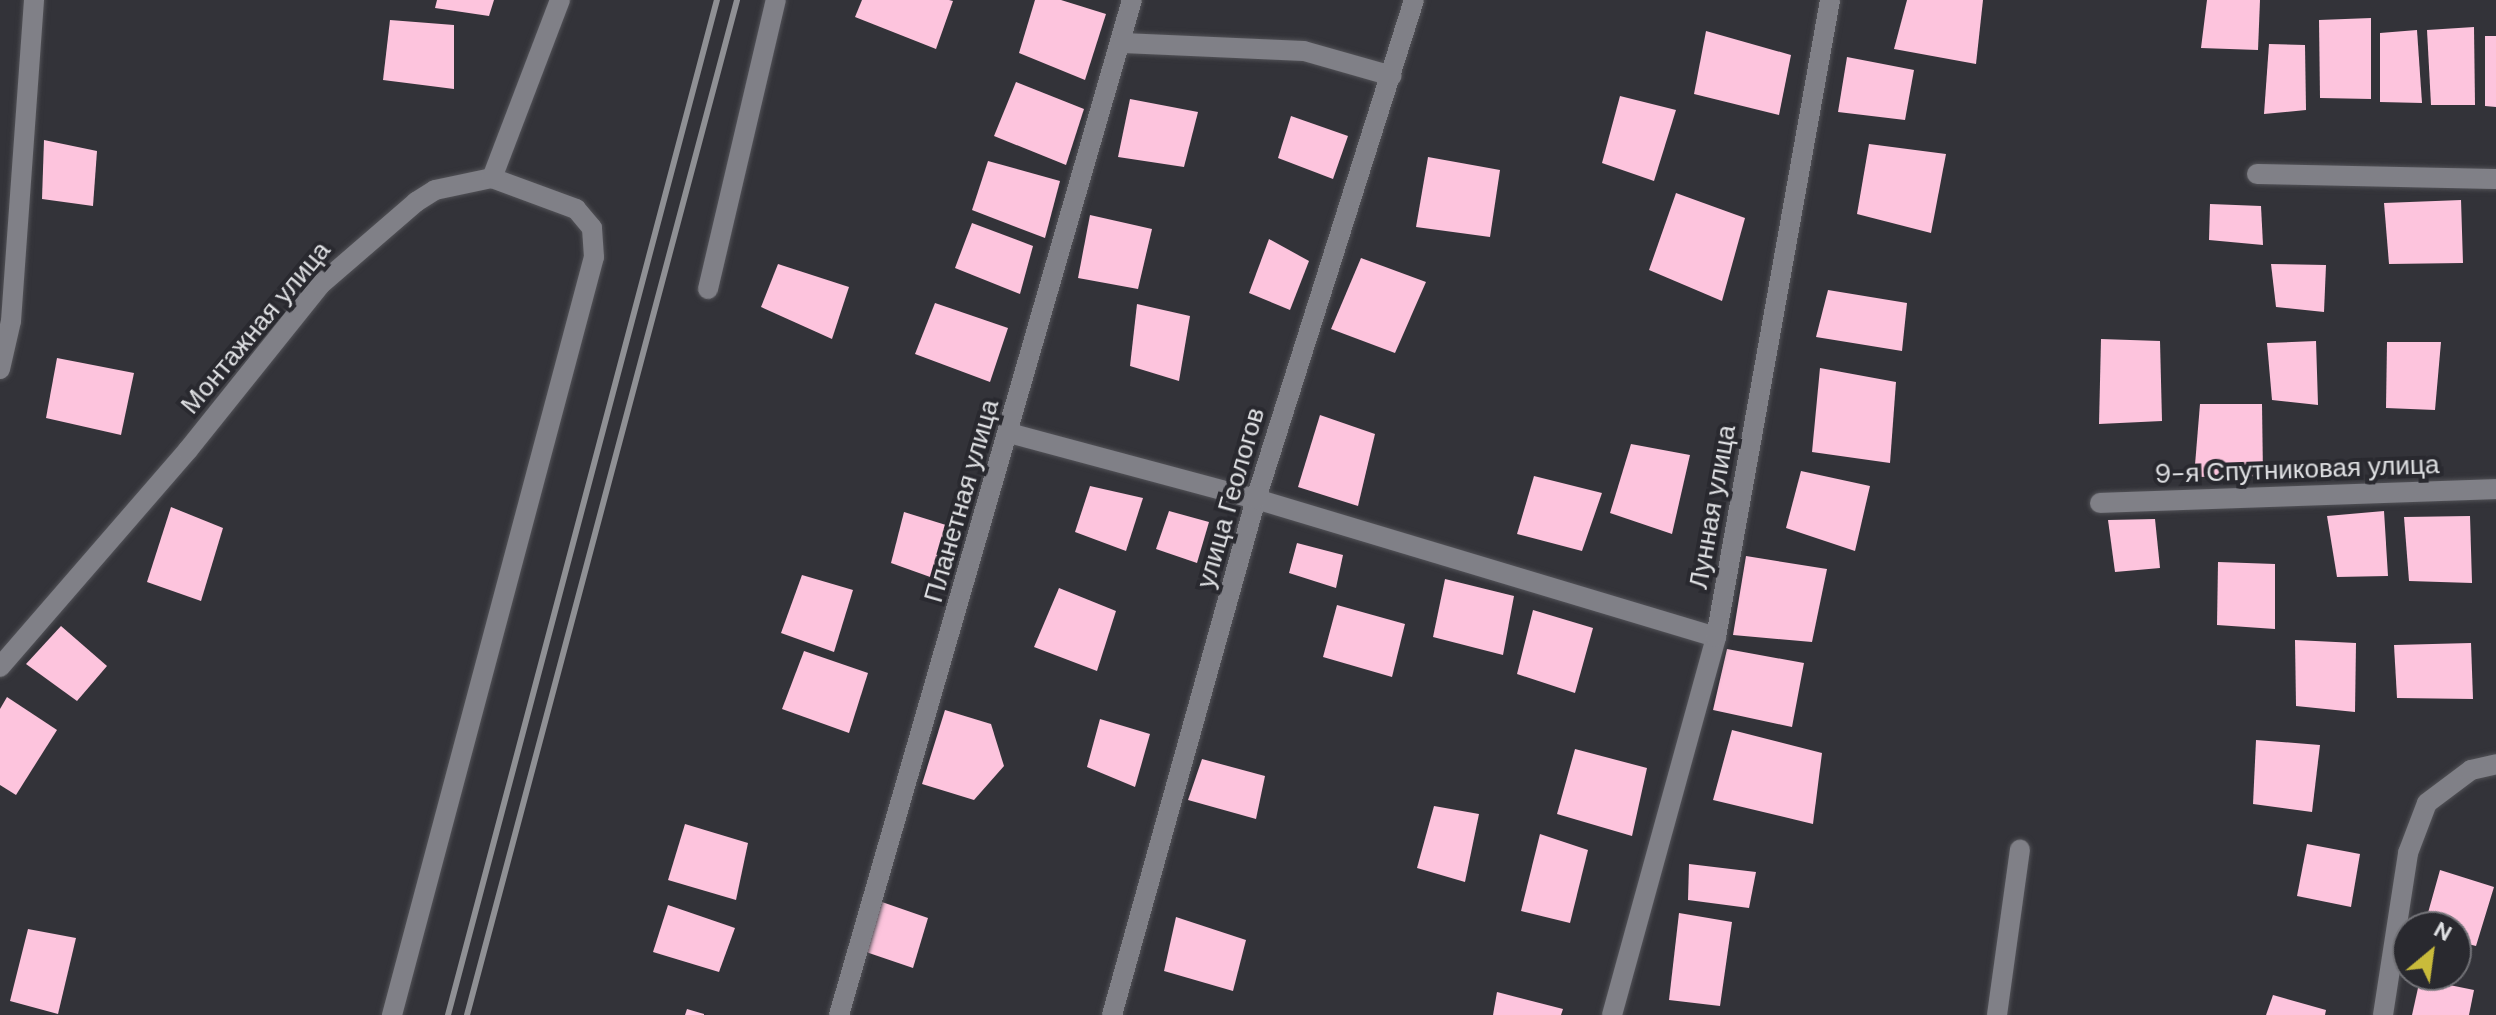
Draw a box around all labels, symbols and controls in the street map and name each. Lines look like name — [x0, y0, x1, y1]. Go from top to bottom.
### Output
street label: Монтажная улица — [175, 235, 337, 421]
street label: Планетная улица — [918, 396, 1006, 606]
street label: улица Геологов — [1190, 404, 1272, 592]
street label: Лунная улица — [1683, 423, 1743, 591]
street label: 9-я Спутниковая улица — [2154, 449, 2440, 491]
north arrow — [2392, 911, 2472, 991]
text: N — [2429, 915, 2457, 948]

